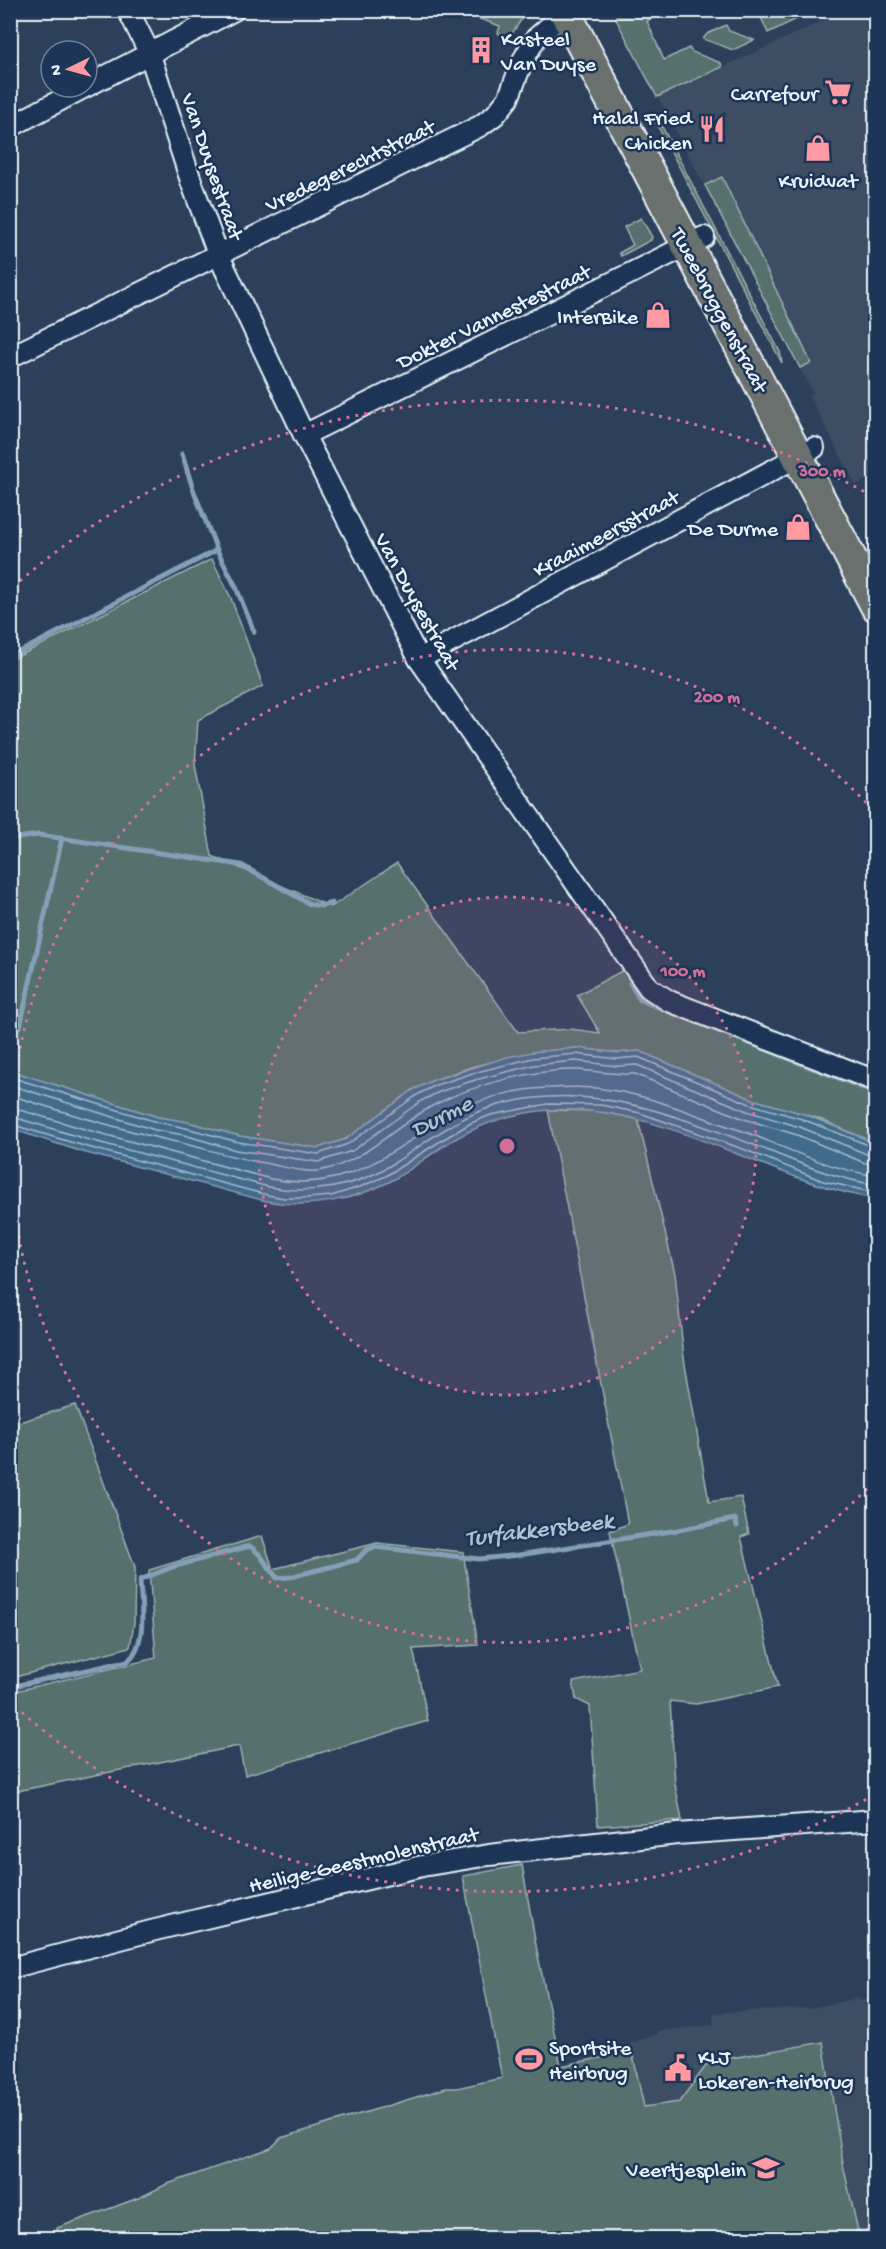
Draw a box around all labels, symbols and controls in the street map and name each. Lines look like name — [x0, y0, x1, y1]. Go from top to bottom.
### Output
place label: Kasteel Van Duyse — [500, 28, 597, 79]
building icon: Kasteel Van Duyse — [466, 35, 496, 65]
north arrow — [39, 39, 99, 99]
text: N — [48, 63, 67, 76]
supermarket icon: Carrefour — [823, 77, 853, 107]
place label: Carrefour — [731, 83, 820, 109]
street label: Van Duysestraat — [173, 90, 248, 246]
place label: Halal Fried Chicken — [592, 107, 694, 158]
street label: Vredegerechtstraat — [261, 114, 441, 220]
restaurant icon: Halal Fried Chicken — [697, 114, 727, 144]
shop icon: Kruidvat — [803, 133, 833, 163]
place label: Kruidvat — [779, 170, 859, 196]
street label: Tweebruggenstraat — [662, 222, 773, 400]
street label: Dokter Vannestestraat — [392, 259, 598, 378]
shop icon: InterBike — [643, 300, 673, 330]
place label: InterBike — [557, 306, 639, 332]
text: 300 m — [798, 462, 846, 483]
street label: Kraaimeersstraat — [529, 485, 686, 585]
shop icon: De Durme — [783, 512, 813, 542]
place label: De Durme — [686, 518, 779, 544]
street label: Van Duysestraat — [366, 529, 465, 678]
text: 200 m — [694, 688, 740, 709]
text: 100 m — [660, 962, 706, 983]
water label: Durme — [407, 1090, 479, 1146]
centre of rings — [497, 1136, 517, 1156]
water label: Turfakkersbeek — [464, 1508, 617, 1555]
street label: Heilige-Geestmolenstraat — [247, 1822, 483, 1901]
place label: Sportsite Heirbrug — [549, 2037, 632, 2088]
sports icon: Sportsite Heirbrug — [514, 2044, 544, 2074]
place label: KLJ Lokeren-Heirbrug — [698, 2046, 854, 2097]
public building icon: KLJ Lokeren-Heirbrug — [663, 2053, 693, 2083]
school or university icon: Veertjesplein — [751, 2153, 781, 2183]
place label: Veertjesplein — [625, 2159, 747, 2185]

